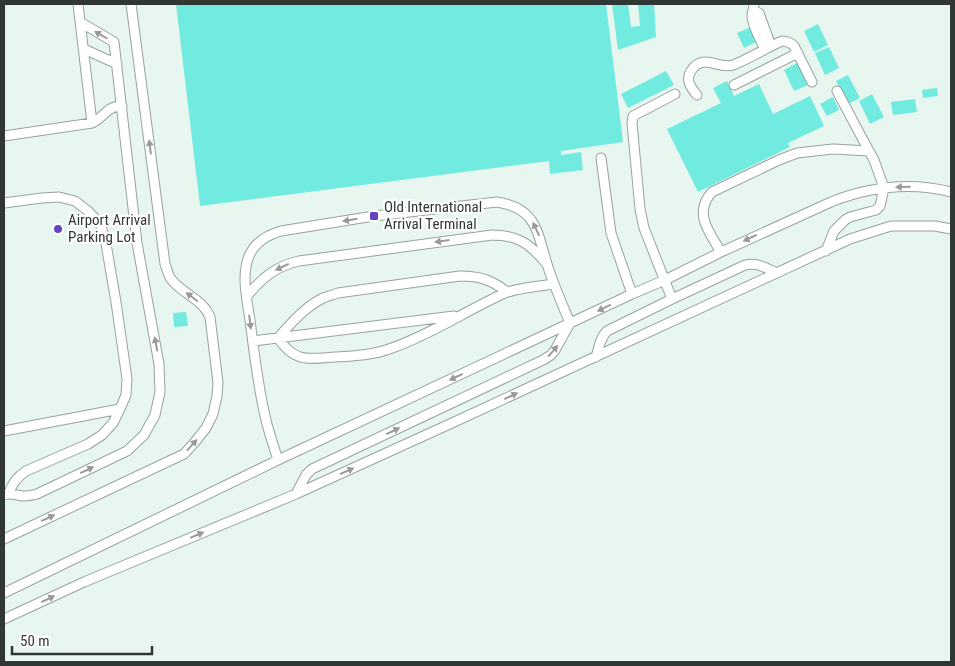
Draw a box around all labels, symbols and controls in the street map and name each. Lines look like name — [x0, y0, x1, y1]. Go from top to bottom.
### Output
one-way arrow — [95, 30, 108, 39]
one-way arrow — [146, 139, 154, 155]
one-way arrow — [895, 183, 911, 191]
place label: Old International Arrival Terminal — [384, 198, 482, 233]
marker: Old International Arrival Terminal — [368, 210, 380, 222]
place label: Airport Arrival Parking Lot — [68, 211, 151, 246]
one-way arrow — [342, 216, 358, 224]
one-way arrow — [532, 221, 540, 236]
marker: Airport Arrival Parking Lot — [52, 223, 64, 235]
one-way arrow — [743, 234, 758, 243]
one-way arrow — [433, 237, 449, 245]
one-way arrow — [275, 263, 289, 271]
one-way arrow — [186, 292, 199, 303]
one-way arrow — [596, 303, 611, 312]
one-way arrow — [246, 314, 254, 330]
one-way arrow — [151, 336, 159, 352]
one-way arrow — [547, 344, 558, 357]
one-way arrow — [449, 372, 464, 381]
one-way arrow — [503, 392, 518, 401]
one-way arrow — [385, 427, 400, 435]
one-way arrow — [186, 439, 198, 451]
one-way arrow — [80, 466, 94, 474]
one-way arrow — [340, 466, 354, 474]
one-way arrow — [41, 514, 55, 522]
one-way arrow — [190, 530, 204, 538]
one-way arrow — [41, 594, 55, 602]
scale bar — [12, 624, 152, 656]
text: 50 m — [20, 632, 50, 650]

